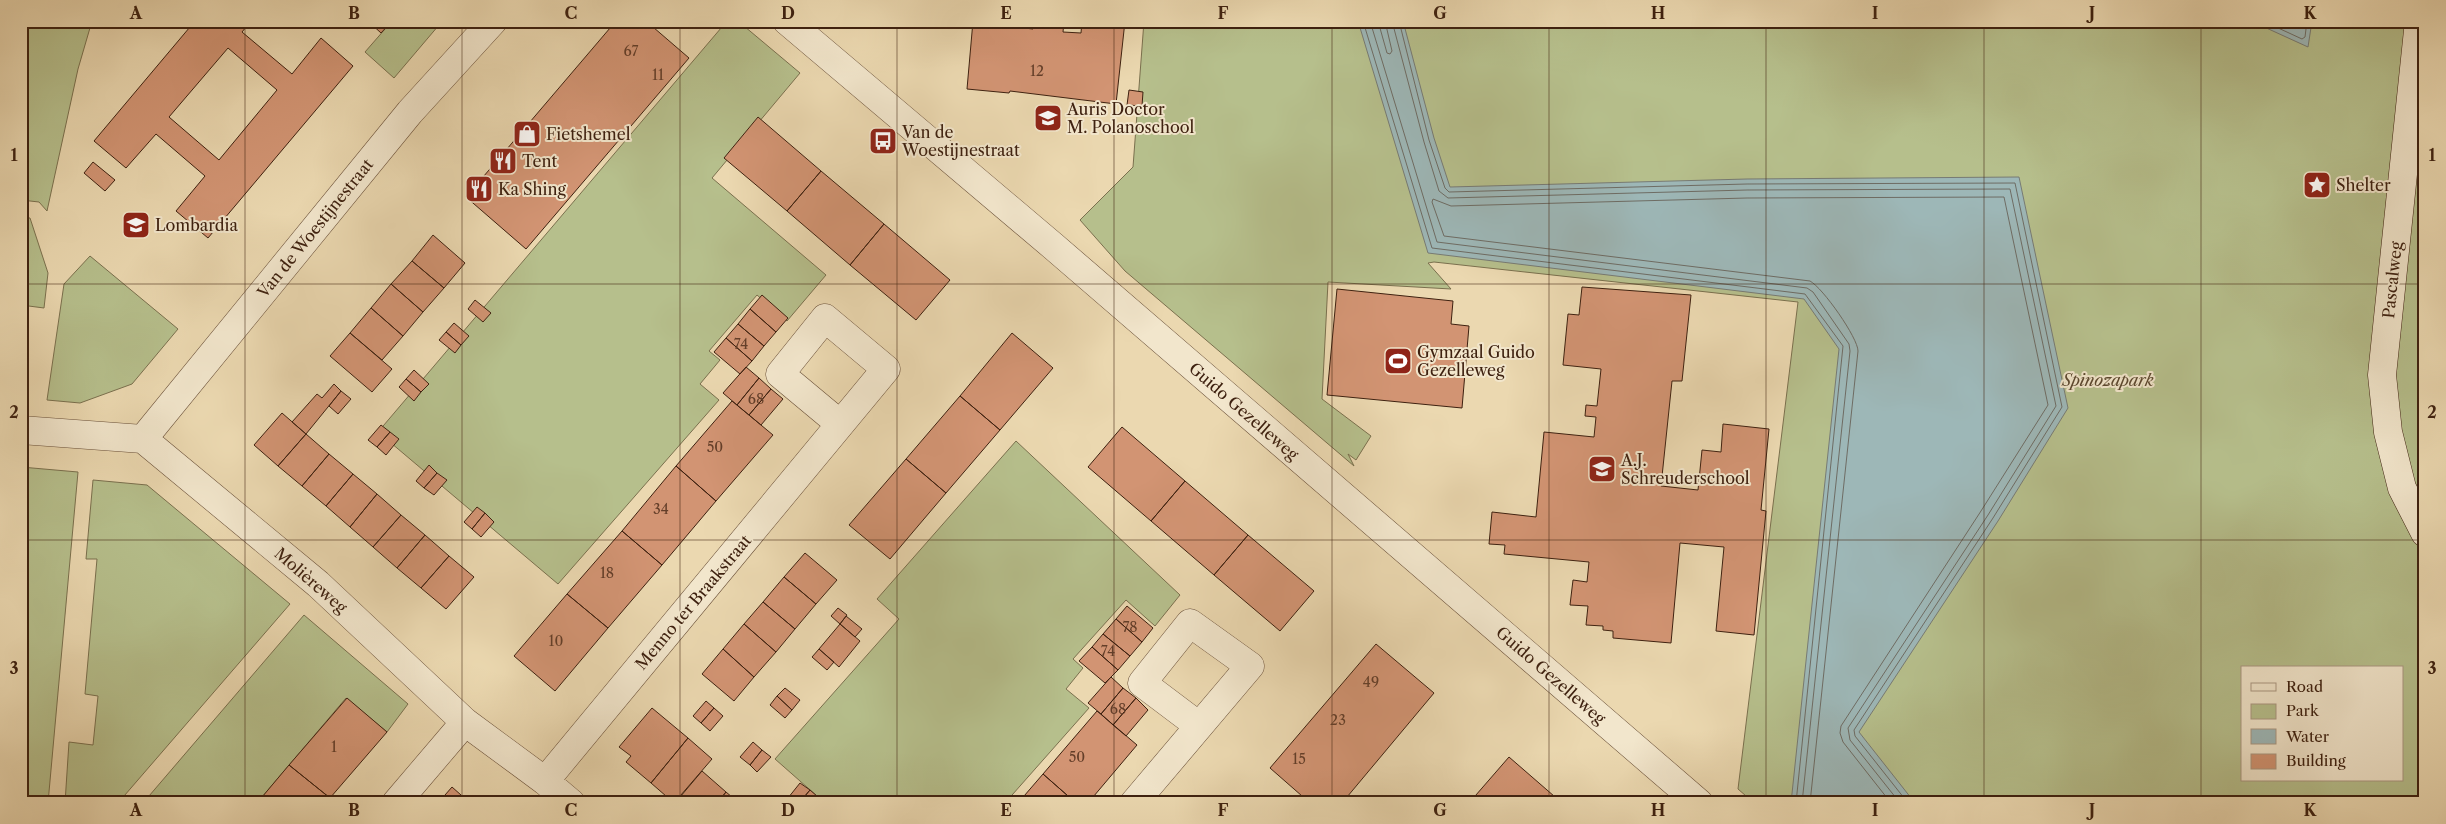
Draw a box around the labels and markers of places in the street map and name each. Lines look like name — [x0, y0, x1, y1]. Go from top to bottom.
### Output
place label: Auris Doctor M. Polanoschool — [1066, 99, 1195, 137]
school or university icon: Auris Doctor M. Polanoschool — [1033, 103, 1063, 133]
shop icon: Fietshemel — [512, 119, 542, 149]
place label: Van de Woestijnestraat — [901, 122, 1020, 160]
place label: Fietshemel — [546, 124, 631, 144]
bus stop icon: Van de Woestijnestraat — [868, 126, 898, 156]
restaurant icon: Tent — [488, 146, 518, 176]
place label: Tent — [522, 151, 557, 171]
place icon: Shelter — [2302, 170, 2332, 200]
restaurant icon: Ka Shing — [464, 174, 494, 204]
place label: Shelter — [2336, 175, 2391, 195]
place label: Ka Shing — [498, 179, 566, 199]
school or university icon: Lombardia — [121, 210, 151, 240]
place label: Lombardia — [155, 215, 238, 235]
place label: Gymzaal Guido Gezelleweg — [1417, 342, 1535, 380]
sports icon: Gymzaal Guido Gezelleweg — [1383, 346, 1413, 376]
place label: A.J. Schreuderschool — [1620, 450, 1750, 488]
school or university icon: A.J. Schreuderschool — [1587, 454, 1617, 484]

